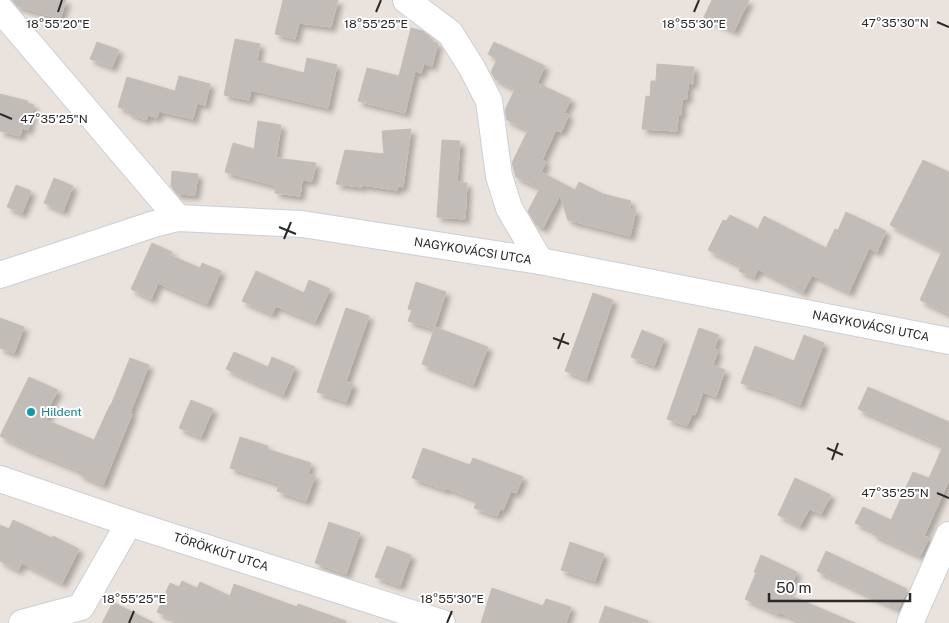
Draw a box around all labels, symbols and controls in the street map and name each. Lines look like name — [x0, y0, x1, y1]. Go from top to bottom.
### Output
text: 47°35'30"N — [861, 16, 929, 30]
text: 18°55'20"E — [26, 17, 90, 31]
text: 18°55'25"E — [344, 17, 408, 31]
text: 18°55'30"E — [662, 17, 726, 31]
text: 47°35'25"N — [20, 112, 88, 126]
street label: NAGYKOVÁCSI UTCA — [413, 235, 533, 267]
street label: NAGYKOVÁCSI UTCA — [811, 308, 931, 344]
place label: Hildent — [41, 405, 82, 419]
marker: Hildent — [25, 406, 37, 418]
text: 47°35'25"N — [861, 486, 929, 500]
street label: TÖRÖKKÚT UTCA — [172, 530, 271, 574]
scale bar — [769, 570, 910, 602]
text: 50 m — [776, 579, 811, 596]
text: 18°55'25"E — [102, 592, 166, 606]
text: 18°55'30"E — [420, 592, 484, 606]

